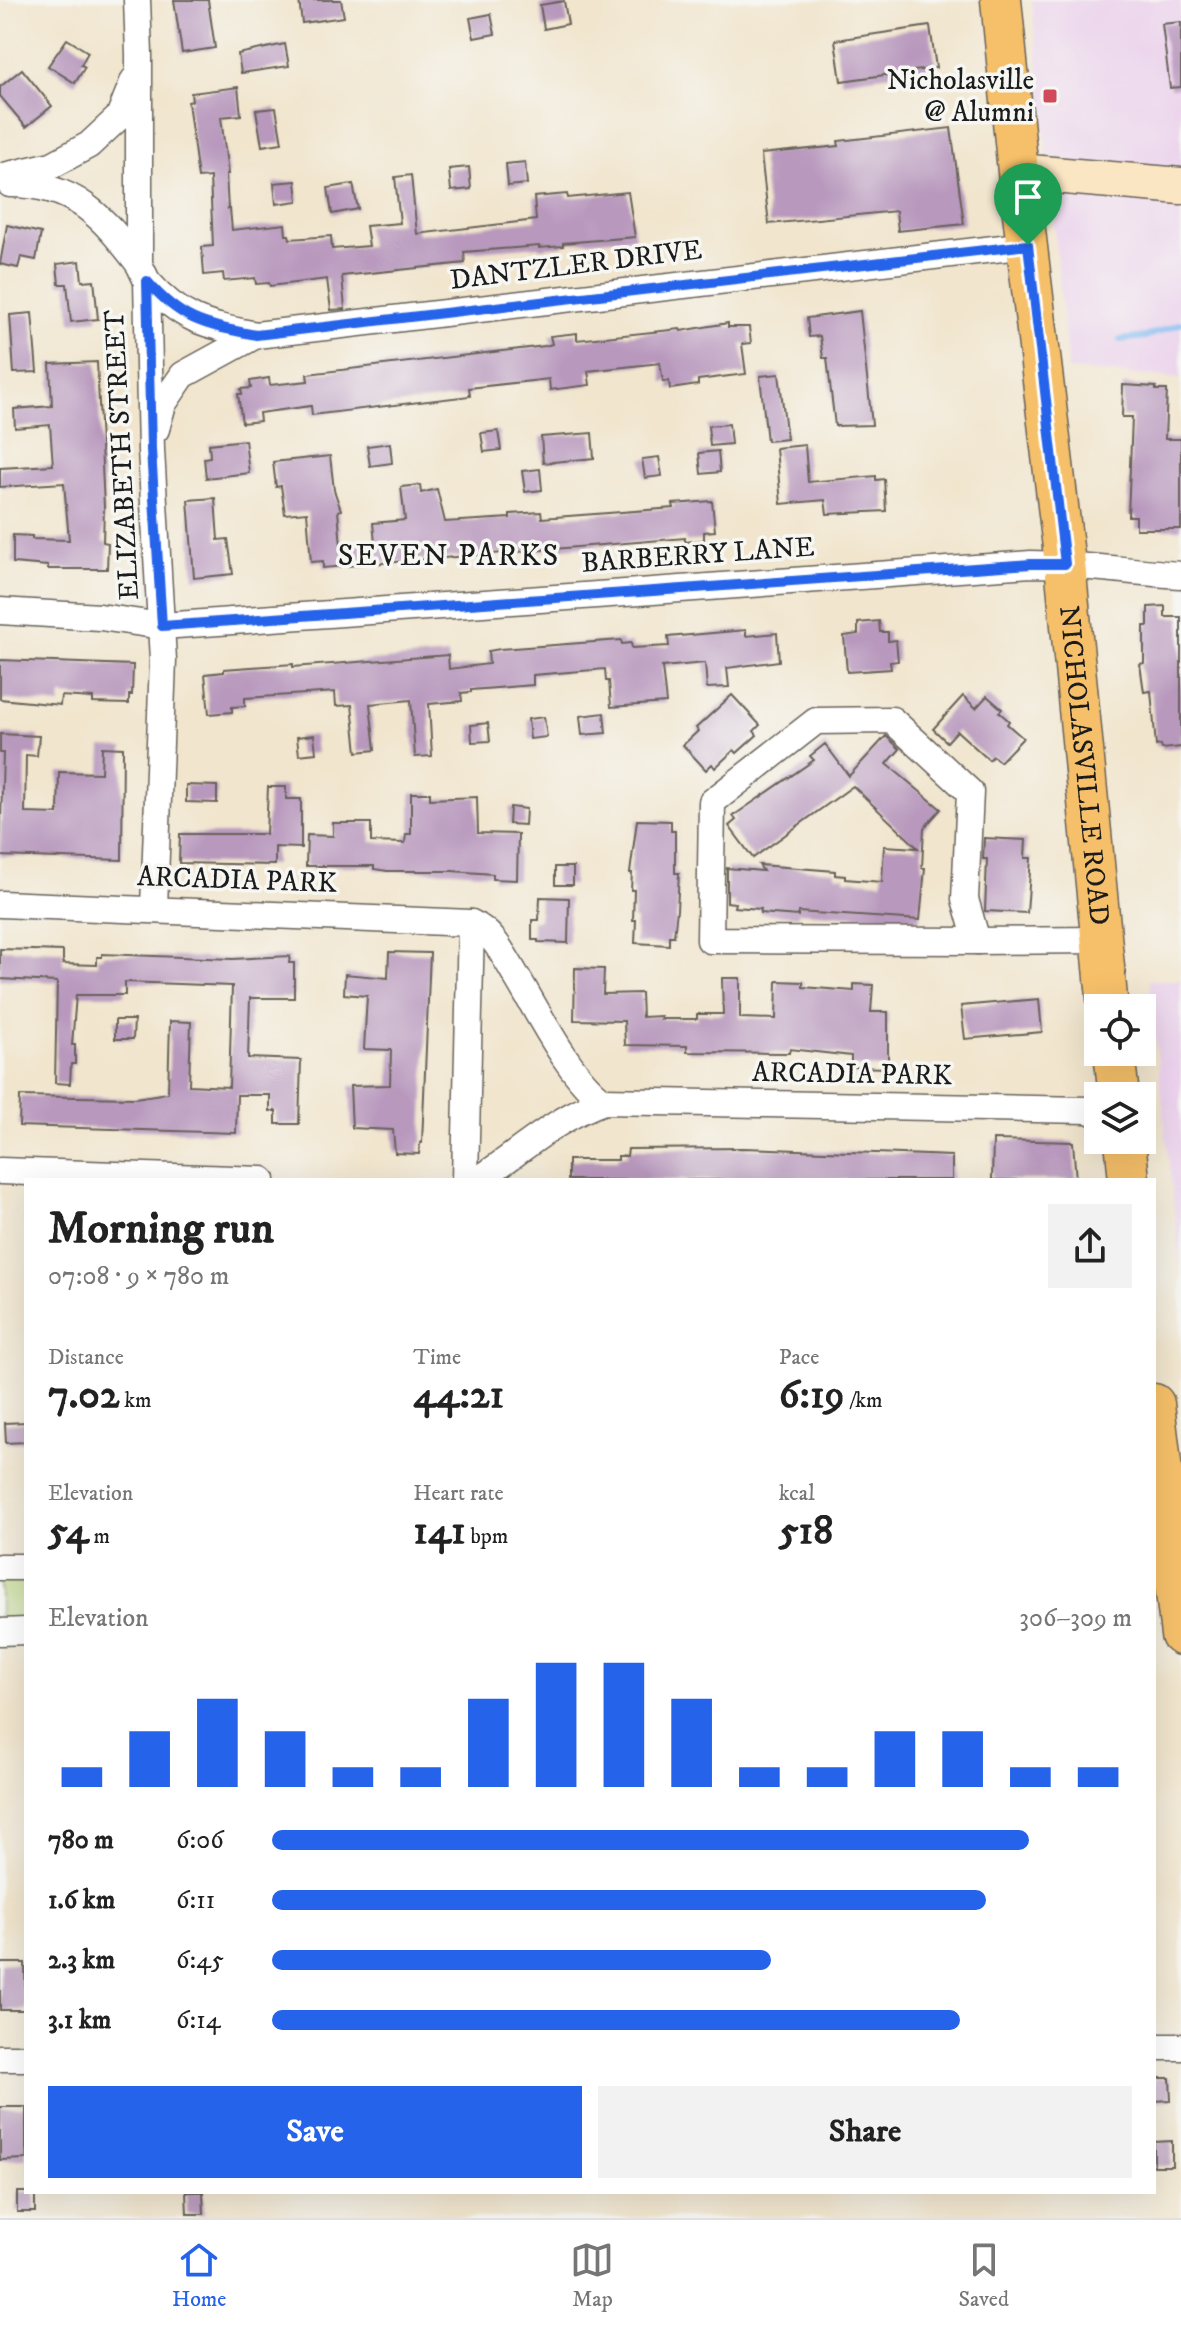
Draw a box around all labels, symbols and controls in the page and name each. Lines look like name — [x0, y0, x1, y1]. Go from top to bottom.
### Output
place label: Nicholasville @ Alumni — [887, 63, 1034, 130]
marker: Nicholasville @ Alumni — [1041, 87, 1059, 105]
pin — [994, 163, 1062, 245]
icon: arrive — [1006, 175, 1050, 219]
street label: DANTZLER DRIVE — [448, 232, 704, 298]
street label: ELIZABETH STREET — [97, 309, 147, 601]
street label: BARBERRY LANE — [580, 529, 816, 581]
district label: SEVEN PARKS — [338, 538, 560, 575]
street label: NICHOLASVILLE ROAD — [1052, 604, 1117, 927]
street label: ARCADIA PARK — [136, 859, 338, 901]
map controls — [1084, 994, 1156, 1154]
button: locate — [1084, 994, 1156, 1066]
street label: ARCADIA PARK — [752, 1055, 953, 1093]
button: layers — [1084, 1082, 1156, 1154]
text: Morning run — [48, 1202, 274, 1257]
button: share — [1048, 1204, 1132, 1288]
text: 07:08 · 9 × 780 m — [48, 1260, 229, 1293]
text: Distance — [48, 1344, 124, 1371]
text: Time — [413, 1344, 461, 1371]
text: Pace — [779, 1344, 819, 1371]
text: 7.02 — [48, 1371, 119, 1421]
text: 44:21 — [413, 1371, 504, 1421]
text: 6:19 — [779, 1371, 844, 1421]
text: km — [119, 1387, 152, 1414]
text: /km — [844, 1387, 883, 1414]
text: Elevation — [48, 1480, 133, 1507]
text: Heart rate — [413, 1480, 504, 1507]
text: kcal — [779, 1480, 815, 1507]
text: 54 — [48, 1507, 89, 1557]
text: 141 — [413, 1507, 466, 1557]
text: 518 — [779, 1507, 833, 1557]
text: m — [89, 1523, 110, 1550]
text: bpm — [466, 1523, 508, 1550]
text: Elevation — [48, 1602, 149, 1635]
text: 306–309 m — [1019, 1602, 1132, 1635]
text: 780 m — [48, 1824, 114, 1857]
text: 6:06 — [176, 1824, 224, 1857]
text: 1.6 km — [48, 1884, 115, 1917]
text: 6:11 — [176, 1884, 215, 1917]
text: 2.3 km — [48, 1944, 115, 1977]
text: 6:45 — [176, 1944, 224, 1977]
text: 3.1 km — [48, 2004, 111, 2037]
text: 6:14 — [176, 2004, 221, 2037]
button: Save — [48, 2086, 582, 2178]
button: Share — [598, 2086, 1132, 2178]
tab: Home — [172, 2238, 226, 2313]
tab: Map — [570, 2238, 614, 2313]
tab: Saved — [958, 2238, 1009, 2313]

